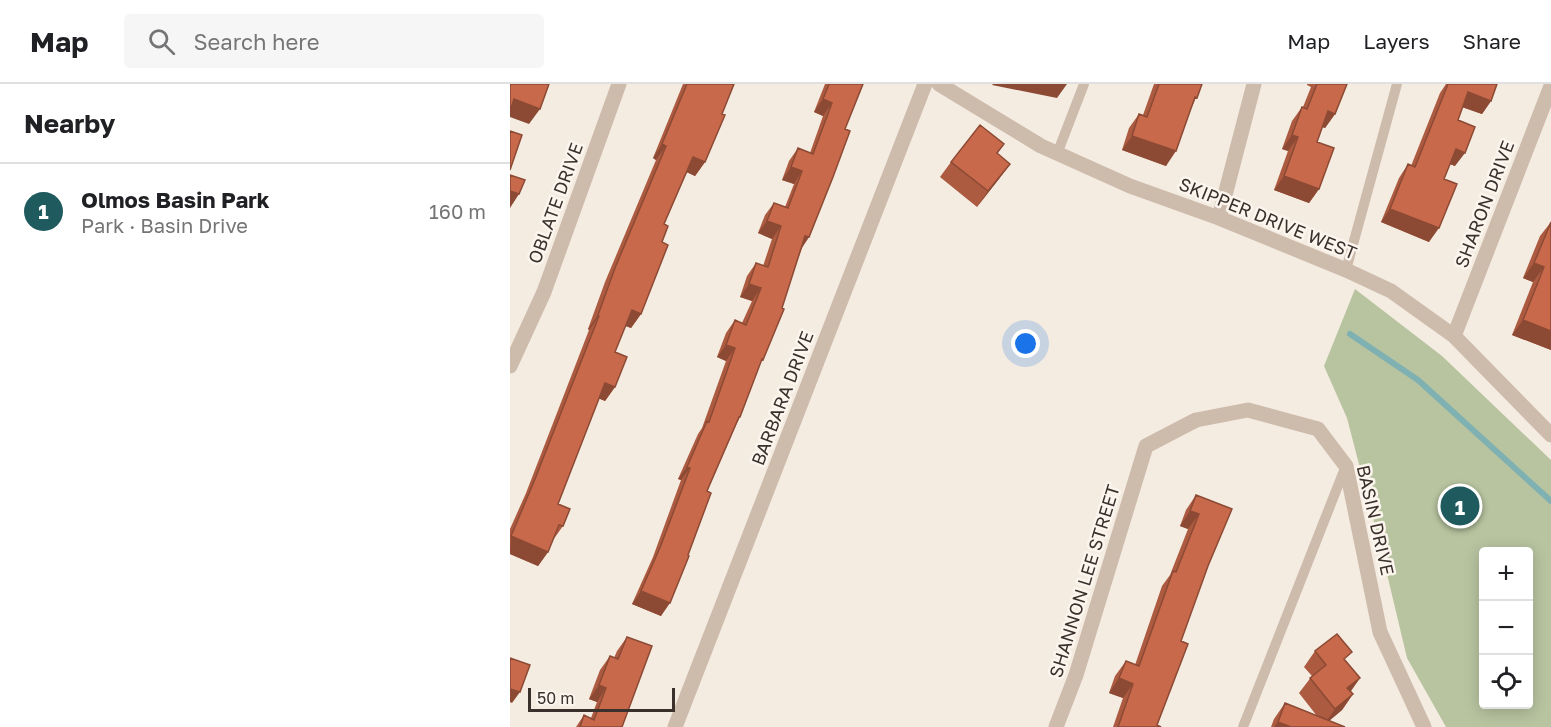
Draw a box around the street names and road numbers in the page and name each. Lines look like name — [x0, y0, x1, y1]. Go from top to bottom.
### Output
street label: SHARON DRIVE — [1450, 137, 1518, 271]
street label: OBLATE DRIVE — [523, 140, 587, 266]
street label: SKIPPER DRIVE WEST — [1176, 172, 1360, 264]
street label: BARBARA DRIVE — [746, 328, 818, 468]
street label: BASIN DRIVE — [1353, 463, 1399, 577]
street label: SHANNON LEE STREET — [1044, 482, 1124, 680]

